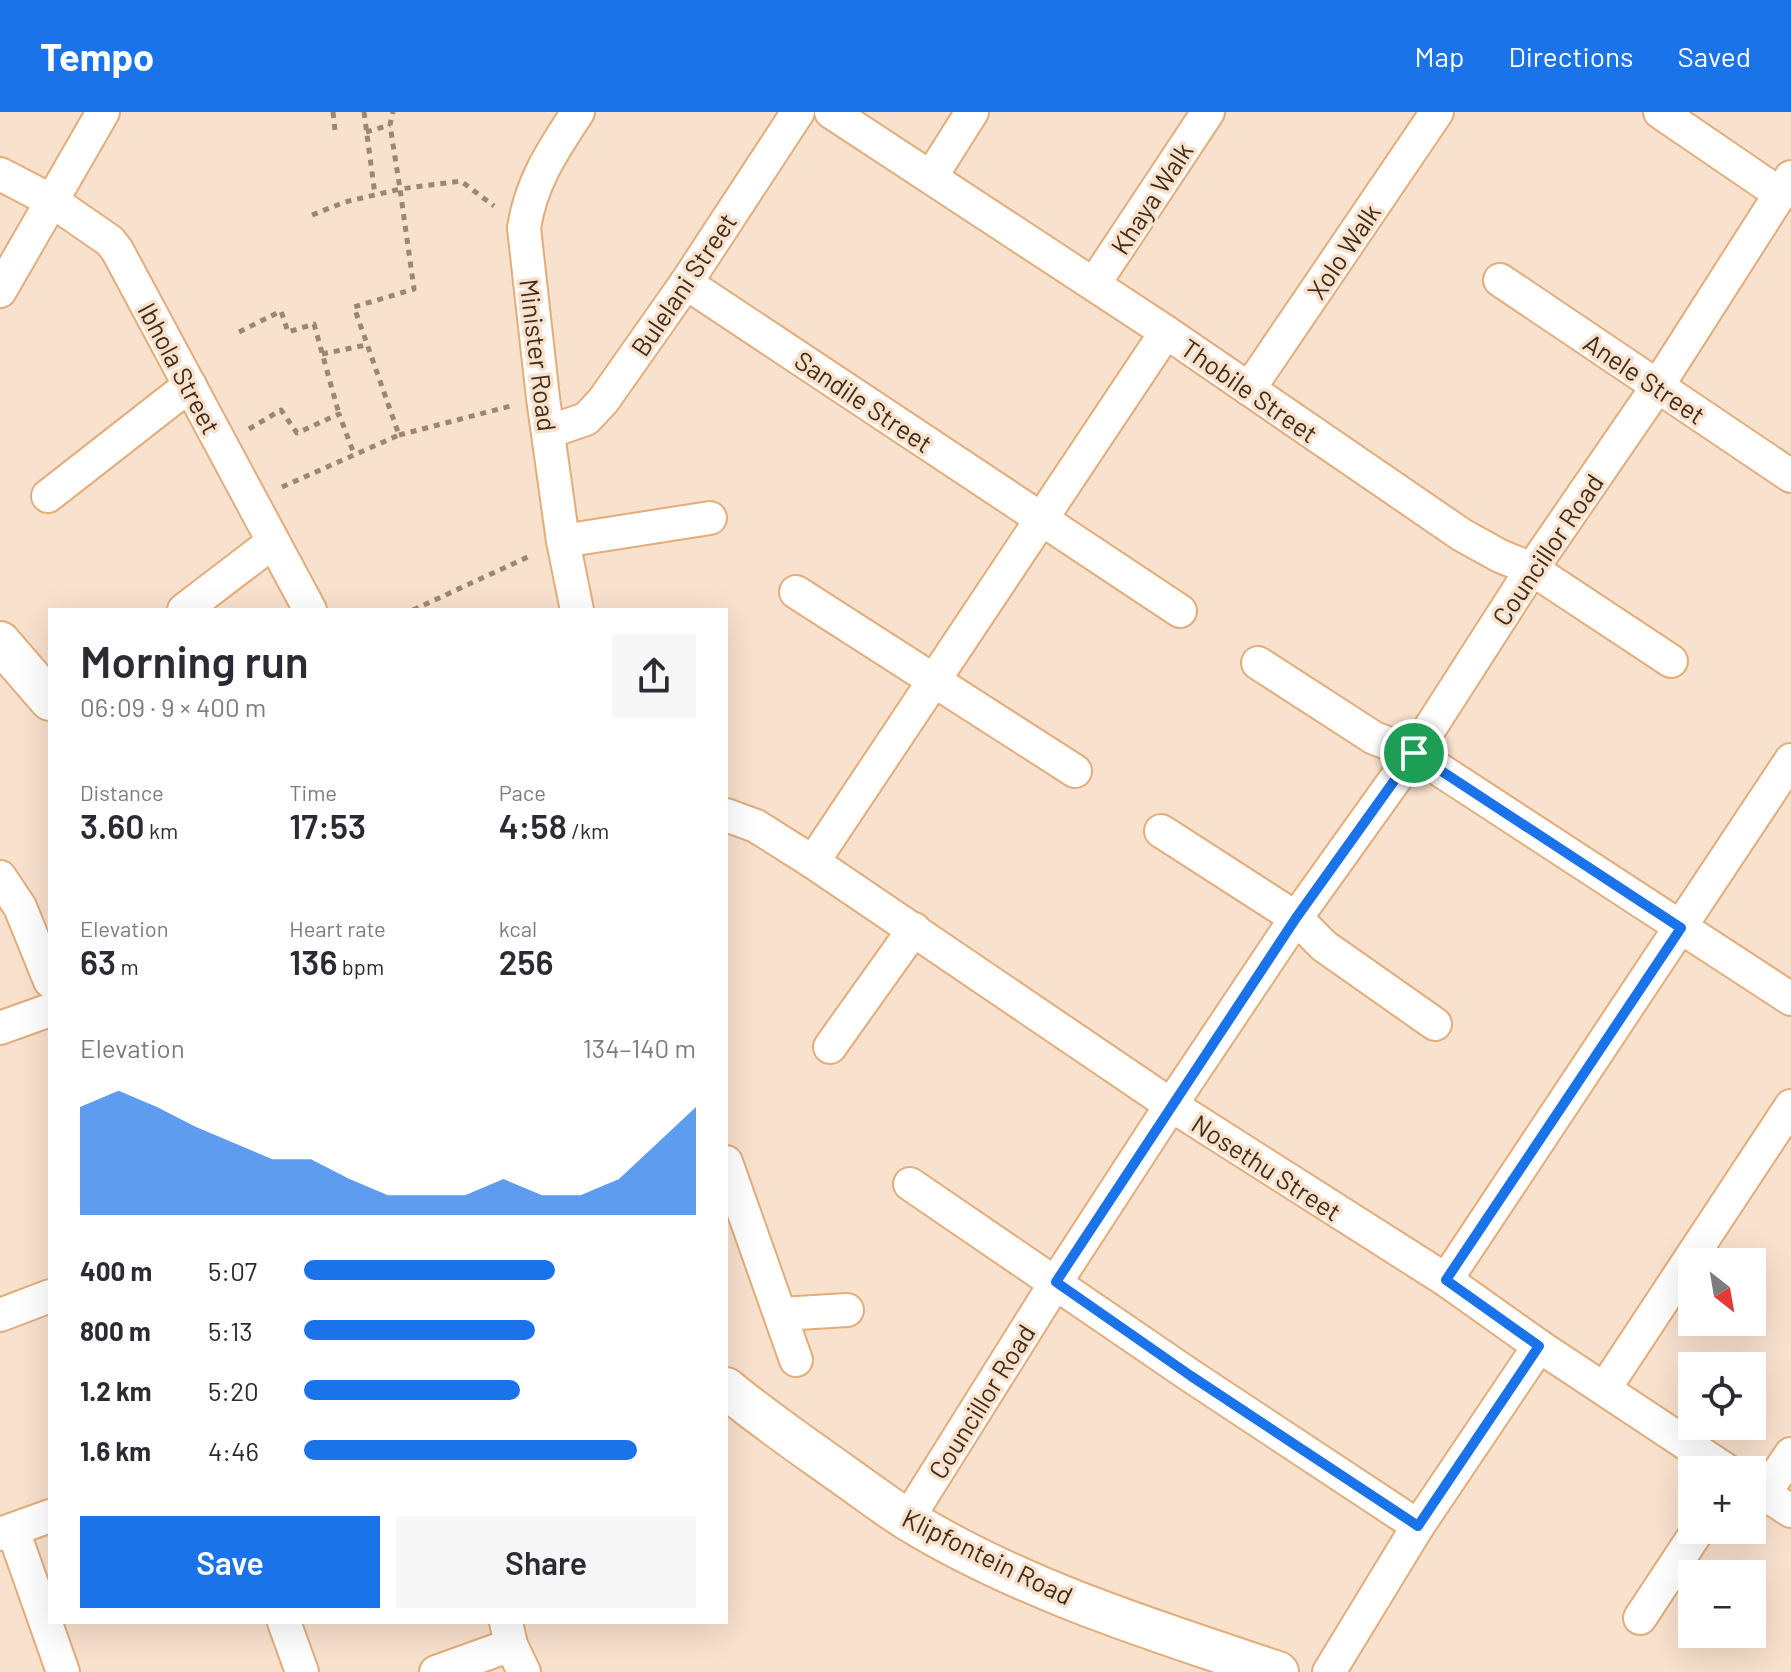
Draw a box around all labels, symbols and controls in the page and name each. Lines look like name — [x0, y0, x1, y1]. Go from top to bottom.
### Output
text: Tempo — [40, 33, 154, 79]
text: Map — [1415, 39, 1464, 73]
text: Directions — [1508, 39, 1634, 73]
text: Saved — [1678, 39, 1751, 73]
street label: Khaya Walk — [1103, 136, 1199, 260]
street label: Xolo Walk — [1300, 197, 1386, 305]
street label: Bulelani Street — [624, 207, 742, 361]
street label: Minister Road — [514, 277, 564, 433]
street label: Ibhola Street — [132, 297, 228, 439]
street label: Anele Street — [1579, 326, 1711, 430]
street label: Thobile Street — [1176, 332, 1324, 448]
street label: Sandile Street — [789, 344, 939, 458]
street label: Councillor Road — [1485, 467, 1609, 631]
text: Morning run — [80, 634, 309, 687]
button: share — [612, 634, 696, 718]
text: 06:09 · 9 × 400 m — [80, 691, 266, 722]
pin — [1380, 719, 1448, 787]
icon: arrive — [1392, 731, 1436, 775]
text: Distance — [80, 779, 164, 805]
text: Time — [289, 779, 337, 805]
text: Pace — [499, 779, 546, 805]
text: 3.60 — [80, 805, 145, 846]
text: 17:53 — [289, 805, 366, 846]
text: 4:58 — [499, 805, 567, 846]
text: km — [145, 817, 178, 843]
text: /km — [567, 817, 609, 843]
text: Elevation — [80, 915, 169, 941]
text: Heart rate — [289, 915, 386, 941]
text: kcal — [499, 915, 537, 941]
text: 63 — [80, 941, 116, 982]
text: 136 — [289, 941, 337, 982]
text: 256 — [499, 941, 553, 982]
text: m — [116, 953, 139, 979]
text: bpm — [337, 953, 384, 979]
text: Elevation — [80, 1032, 185, 1063]
text: 134–140 m — [583, 1032, 696, 1063]
street label: Nosethu Street — [1187, 1107, 1347, 1227]
north arrow — [1678, 1248, 1766, 1336]
map controls — [1678, 1248, 1766, 1648]
text: 400 m — [80, 1255, 152, 1286]
text: 5:07 — [208, 1255, 257, 1286]
text: 800 m — [80, 1315, 151, 1346]
text: 5:13 — [208, 1315, 253, 1346]
street label: Councillor Road — [921, 1318, 1041, 1484]
button: locate — [1678, 1352, 1766, 1440]
text: 1.2 km — [80, 1375, 152, 1406]
text: 5:20 — [208, 1375, 259, 1406]
text: 1.6 km — [80, 1435, 151, 1466]
text: 4:46 — [208, 1435, 259, 1466]
button: + — [1678, 1456, 1766, 1544]
street label: Klipfontein Road — [898, 1501, 1078, 1611]
button: Save — [80, 1516, 380, 1608]
button: Share — [396, 1516, 696, 1608]
button: − — [1678, 1560, 1766, 1648]

